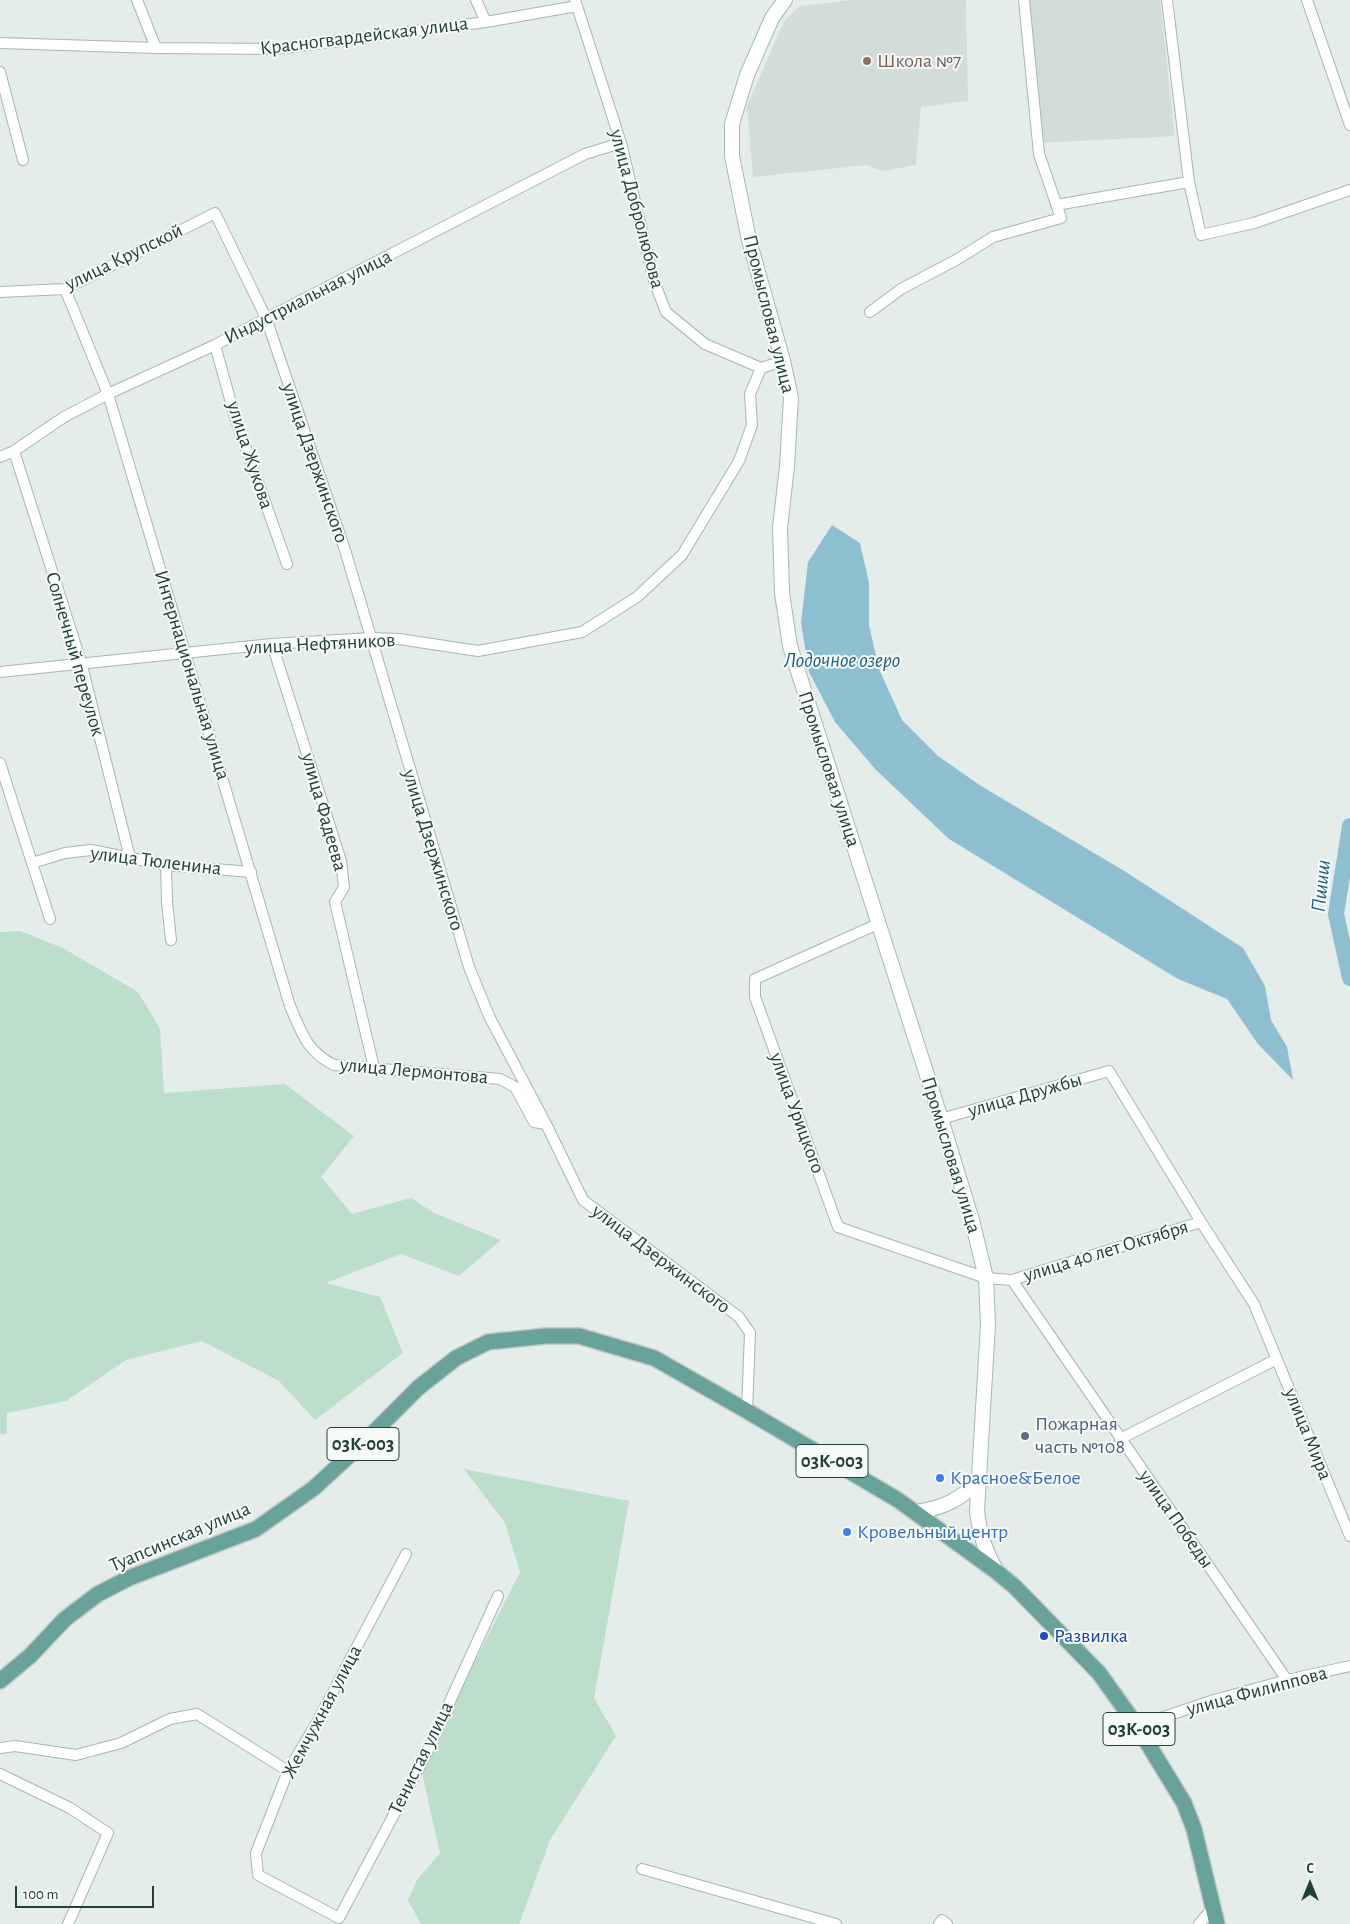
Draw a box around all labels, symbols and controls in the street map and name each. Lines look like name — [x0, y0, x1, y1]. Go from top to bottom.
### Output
street label: Красногвардейская улица — [258, 11, 470, 61]
place label: Школа №7 — [877, 49, 961, 73]
marker: Школа №7 — [861, 55, 873, 67]
street label: улица Добролюбова — [604, 127, 670, 291]
street label: улица Крупской — [61, 218, 187, 296]
street label: Промысловая улица — [738, 232, 800, 396]
street label: Индустриальная улица — [220, 244, 396, 350]
street label: улица Дзержинского — [276, 380, 354, 546]
street label: улица Жукова — [221, 398, 279, 512]
street label: Интернациональная улица — [149, 567, 235, 783]
street label: Солнечный переулок — [40, 569, 110, 739]
street label: улица Нефтяников — [244, 628, 396, 660]
water label: Лодочное озеро — [784, 648, 900, 674]
street label: Промысловая улица — [792, 688, 866, 850]
street label: улица Фадеева — [296, 750, 352, 874]
street label: улица Дзержинского — [397, 766, 469, 934]
street label: улица Тюленина — [89, 841, 223, 881]
water label: Пшиш — [1306, 859, 1336, 913]
street label: улица Урицкого — [764, 1049, 830, 1177]
street label: улица Лермонтова — [339, 1053, 489, 1089]
street label: улица Дружбы — [965, 1067, 1085, 1123]
street label: Промысловая улица — [916, 1074, 986, 1236]
street label: улица Дзержинского — [587, 1199, 735, 1319]
street label: улица 40 лет Октября — [1021, 1215, 1191, 1287]
street label: улица Мира — [1279, 1385, 1337, 1483]
place label: Пожарная часть №108 — [1035, 1412, 1125, 1459]
road number: 03К-003 — [327, 1428, 399, 1460]
marker: Пожарная часть №108 — [1019, 1430, 1031, 1442]
road number: 03К-003 — [796, 1444, 868, 1478]
street label: улица Победы — [1133, 1465, 1219, 1573]
place label: Красное&Белое — [950, 1466, 1081, 1490]
marker: Красное&Белое — [934, 1472, 946, 1484]
street label: Туапсинская улица — [106, 1497, 254, 1577]
place label: Кровельный центр — [857, 1520, 1008, 1544]
marker: Кровельный центр — [841, 1526, 853, 1538]
place label: Развилка — [1054, 1624, 1128, 1648]
marker: Развилка — [1038, 1630, 1050, 1642]
street label: Жемчужная улица — [277, 1641, 367, 1783]
street label: улица Филиппова — [1184, 1661, 1330, 1721]
street label: Тенистая улица — [383, 1698, 459, 1818]
road number: 03К-003 — [1103, 1712, 1175, 1746]
north arrow — [1285, 1859, 1335, 1909]
text: С — [1306, 1862, 1314, 1876]
scale bar — [18, 1876, 156, 1908]
text: 100 m — [23, 1887, 58, 1902]

